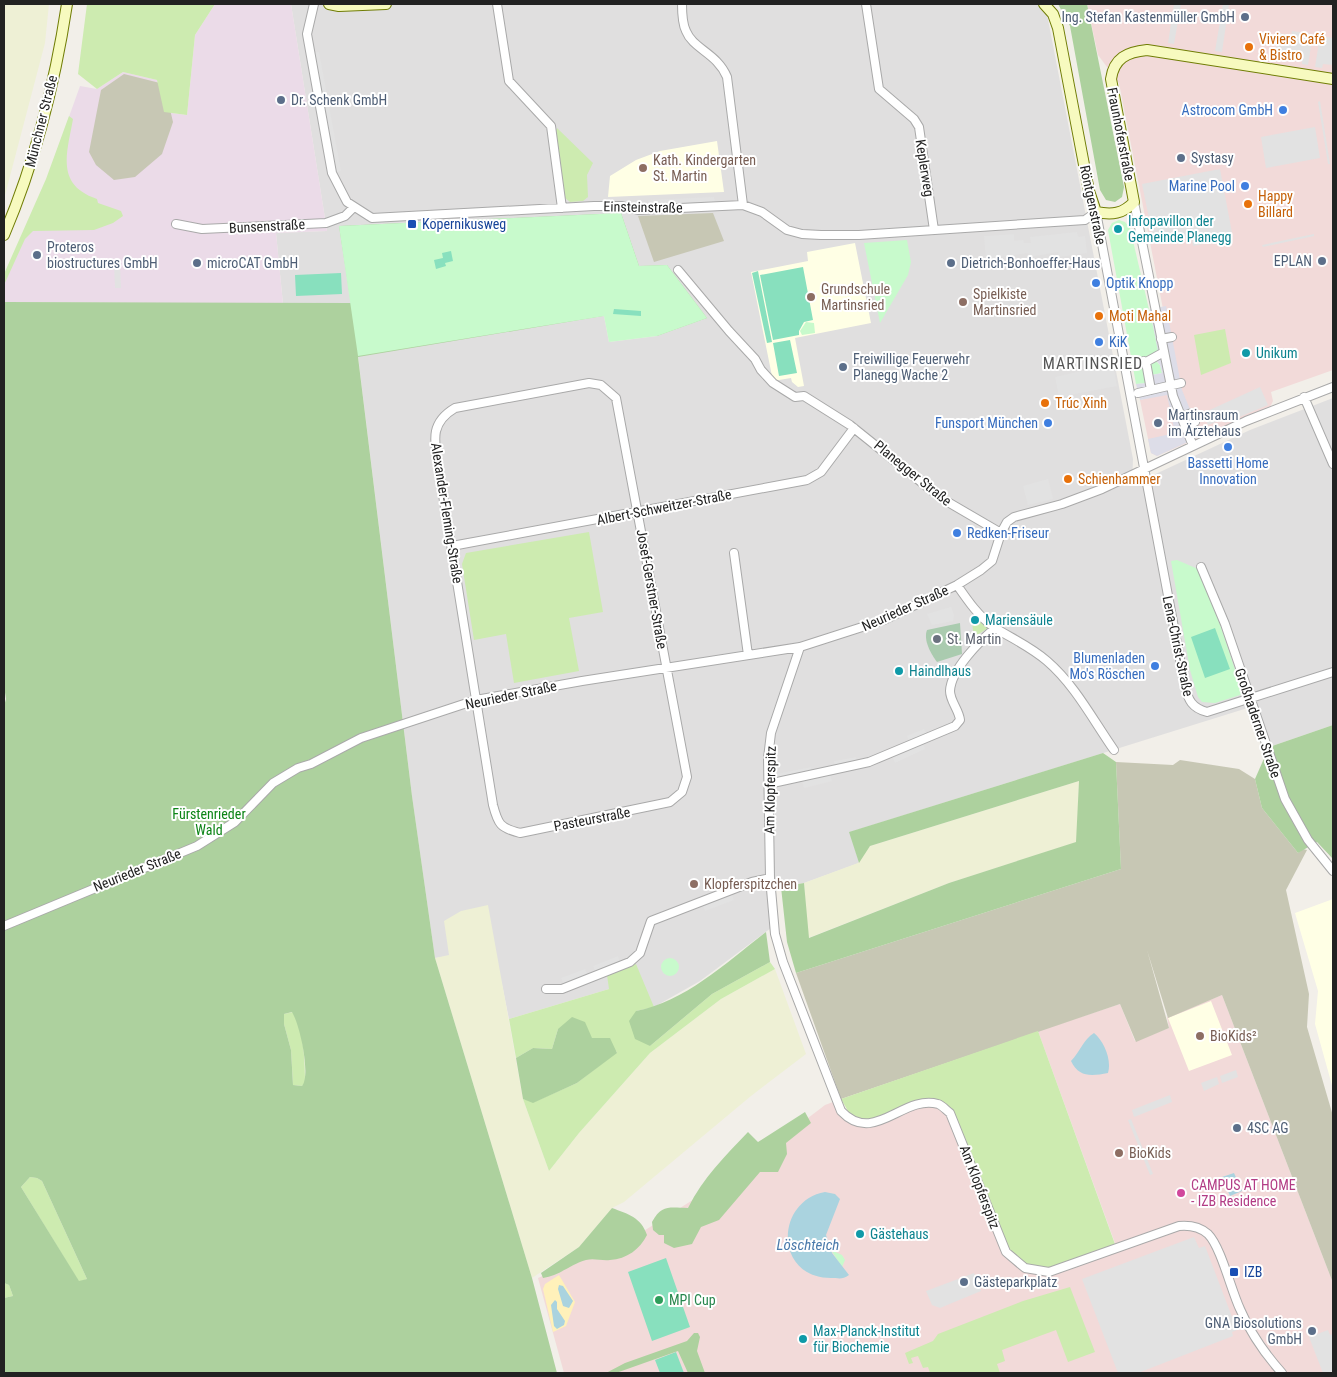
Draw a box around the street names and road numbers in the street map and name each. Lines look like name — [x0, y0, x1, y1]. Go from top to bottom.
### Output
street label: Münchner Straße — [22, 73, 60, 169]
street label: Fraunhoferstraße — [1104, 86, 1138, 182]
street label: Keplerweg — [913, 138, 937, 198]
street label: Röntgenstraße — [1077, 164, 1109, 247]
street label: Einsteinstraße — [603, 198, 683, 216]
street label: Bunsenstraße — [229, 216, 306, 236]
street label: Planegger Straße — [871, 437, 955, 509]
street label: Alexander-Fleming-Straße — [428, 442, 466, 585]
street label: Albert-Schweitzer-Straße — [595, 486, 733, 528]
street label: Josef-Gerstner-Straße — [634, 528, 670, 651]
street label: Neurieder Straße — [859, 582, 951, 634]
street label: Lena-Christ-Straße — [1160, 594, 1197, 698]
street label: Großhaderner Straße — [1232, 666, 1284, 780]
street label: Neurieder Straße — [464, 677, 559, 712]
street label: Am Klopferspitz — [761, 746, 779, 834]
street label: Pasteurstraße — [552, 804, 632, 834]
street label: Neurieder Straße — [91, 845, 184, 895]
street label: Am Klopferspitz — [957, 1143, 1003, 1231]

